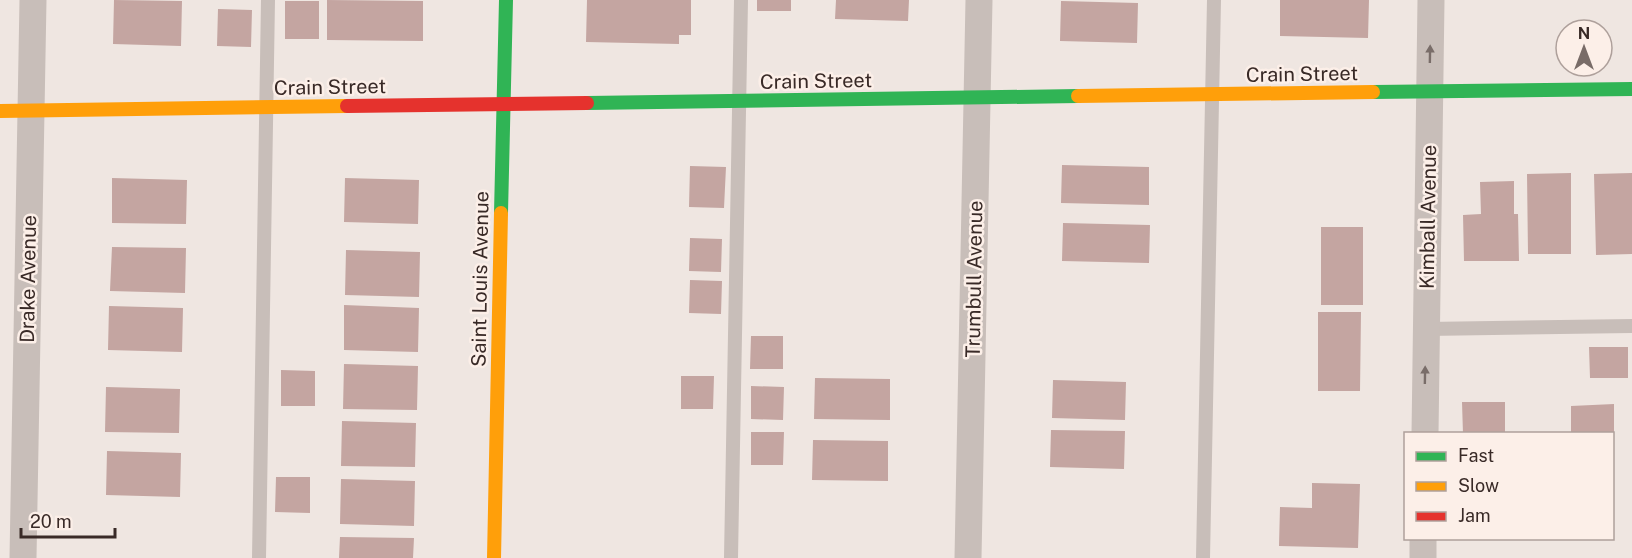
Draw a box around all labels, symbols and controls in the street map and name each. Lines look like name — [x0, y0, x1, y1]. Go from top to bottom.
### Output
north arrow — [1554, 18, 1614, 78]
text: N — [1578, 24, 1590, 43]
one-way arrow — [1426, 45, 1435, 64]
street label: Crain Street — [1246, 61, 1358, 87]
street label: Crain Street — [760, 68, 872, 94]
street label: Crain Street — [274, 74, 386, 100]
street label: Kimball Avenue — [1415, 145, 1441, 289]
street label: Saint Louis Avenue — [466, 191, 494, 367]
street label: Trumbull Avenue — [961, 200, 987, 358]
street label: Drake Avenue — [15, 215, 41, 343]
one-way arrow — [1420, 366, 1430, 385]
legend — [1404, 432, 1614, 540]
text: Fast — [1458, 445, 1494, 466]
text: Slow — [1458, 475, 1499, 496]
scale bar — [21, 501, 116, 539]
text: Jam — [1458, 505, 1491, 526]
text: 20 m — [30, 511, 72, 532]

